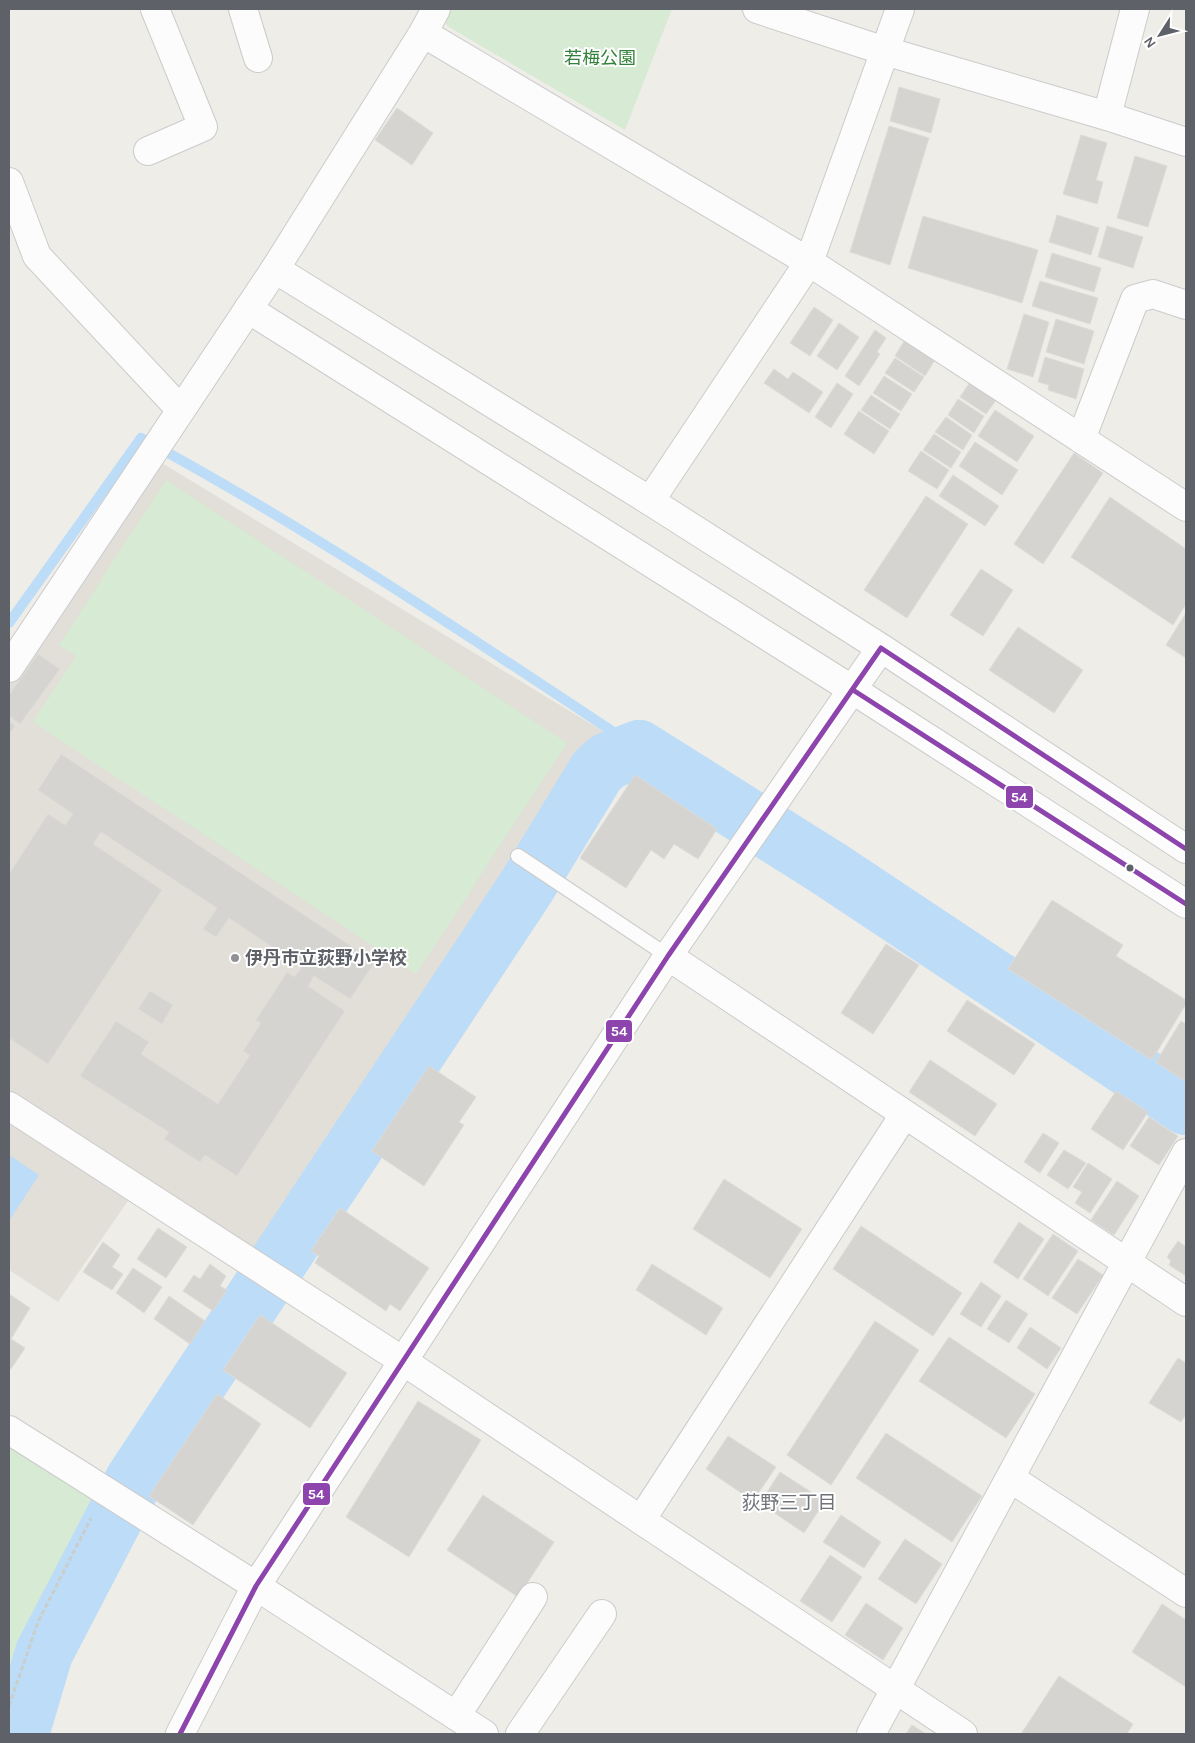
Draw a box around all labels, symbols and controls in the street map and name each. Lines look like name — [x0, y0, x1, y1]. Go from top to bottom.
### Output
north arrow — [1135, 10, 1185, 60]
text: N — [1140, 33, 1160, 51]
park label: 若梅公園 — [564, 47, 636, 69]
line badge: 54 — [1005, 785, 1034, 809]
text: 54 — [1011, 789, 1028, 806]
unlabelled marker — [1125, 863, 1135, 873]
place label: 伊丹市立荻野小学校 — [245, 947, 407, 969]
marker: 伊丹市立荻野小学校 — [229, 952, 241, 964]
line badge: 54 — [605, 1019, 633, 1043]
text: 54 — [611, 1023, 628, 1040]
line badge: 54 — [302, 1482, 331, 1506]
text: 54 — [308, 1486, 325, 1503]
district label: 荻野三丁目 — [741, 1492, 837, 1514]

